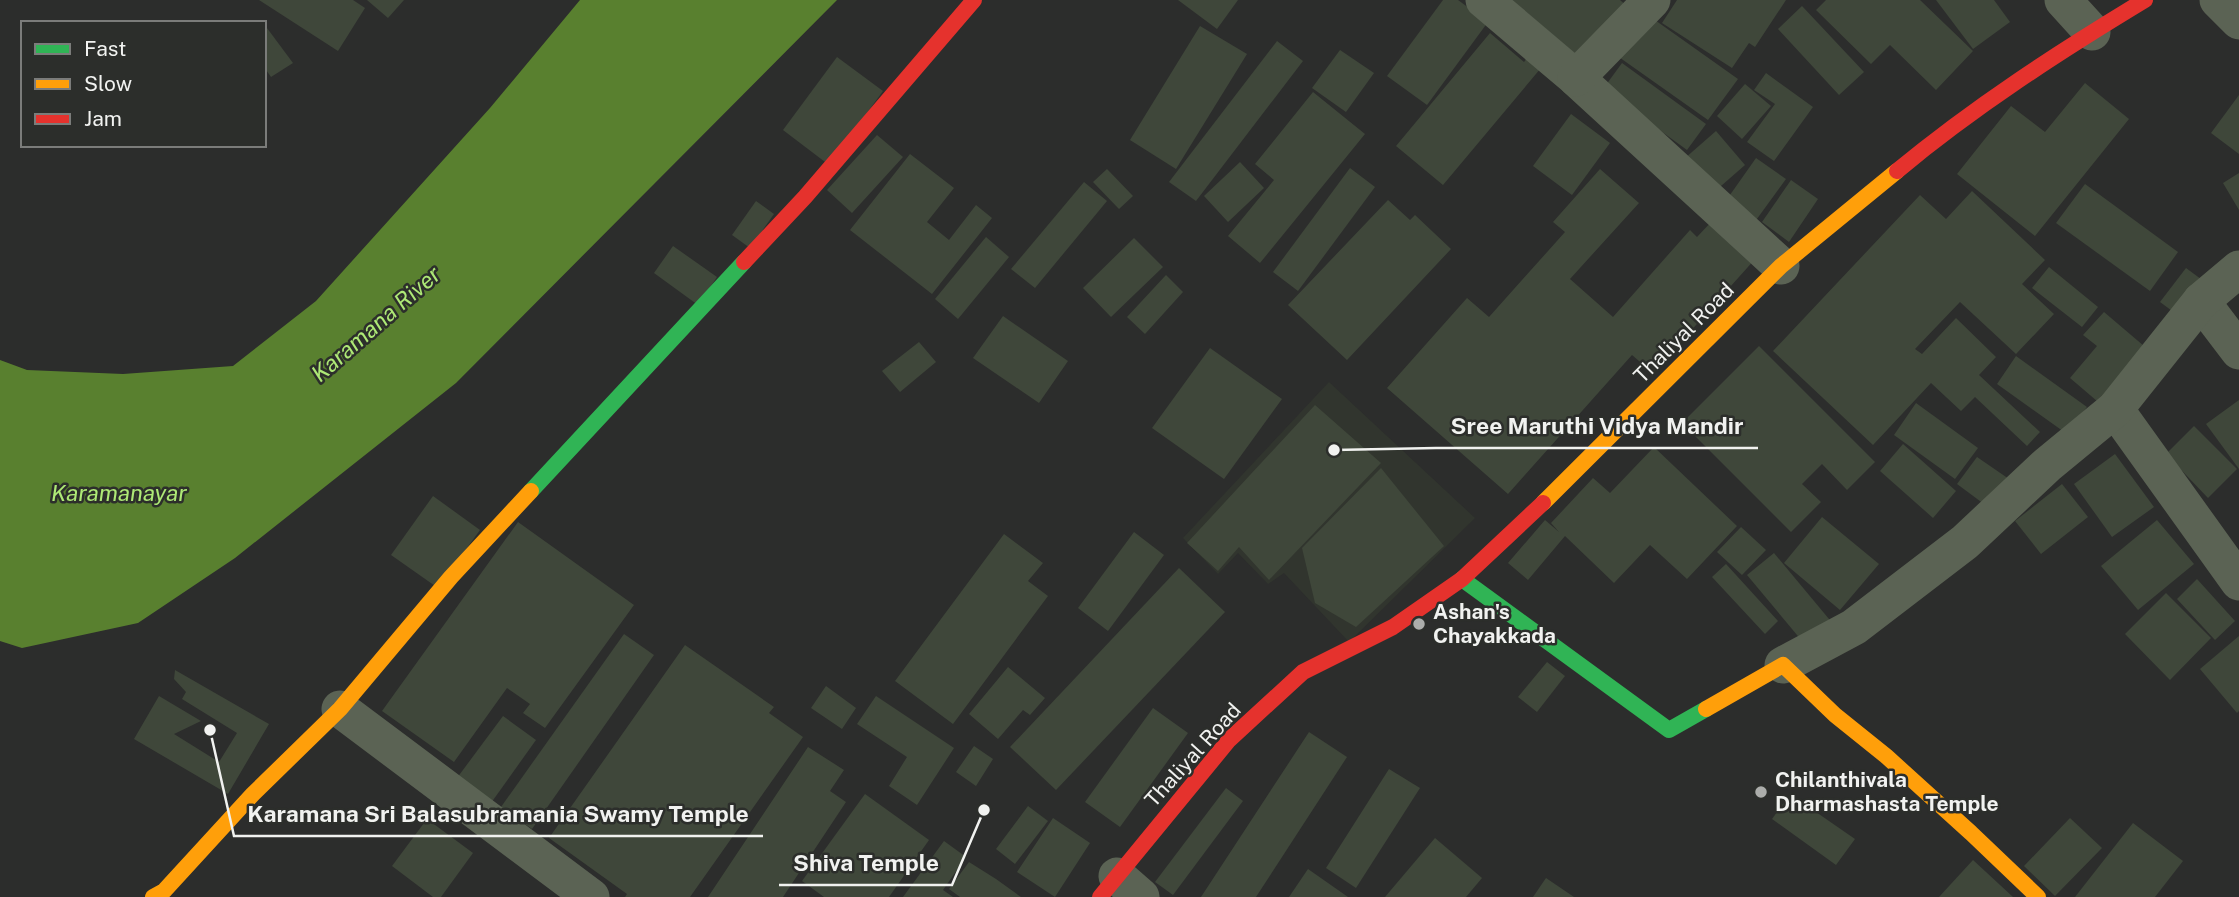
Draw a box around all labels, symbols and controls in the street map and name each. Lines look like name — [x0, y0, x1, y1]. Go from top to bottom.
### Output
legend — [21, 21, 266, 147]
text: Fast — [84, 36, 126, 61]
text: Slow — [84, 71, 132, 96]
text: Jam — [84, 106, 122, 131]
water label: Karamana River — [306, 260, 446, 387]
street label: Thaliyal Road — [1628, 277, 1739, 388]
callout: Sree Maruthi Vidya Mandir — [1436, 404, 1758, 448]
text: Sree Maruthi Vidya Mandir — [1451, 412, 1743, 439]
water label: Karamanayar — [51, 479, 187, 506]
place label: Ashan's Chayakkada — [1433, 599, 1556, 648]
marker: Ashan's Chayakkada — [1411, 616, 1427, 632]
street label: Thaliyal Road — [1139, 697, 1246, 812]
place label: Chilanthivala Dharmashasta Temple — [1775, 767, 1999, 816]
marker: Chilanthivala Dharmashasta Temple — [1753, 784, 1769, 800]
callout: Karamana Sri Balasubramania Swamy Temple — [234, 792, 763, 836]
text: Karamana Sri Balasubramania Swamy Temple — [247, 800, 749, 827]
callout: Shiva Temple — [779, 841, 952, 885]
text: Shiva Temple — [793, 849, 939, 876]

